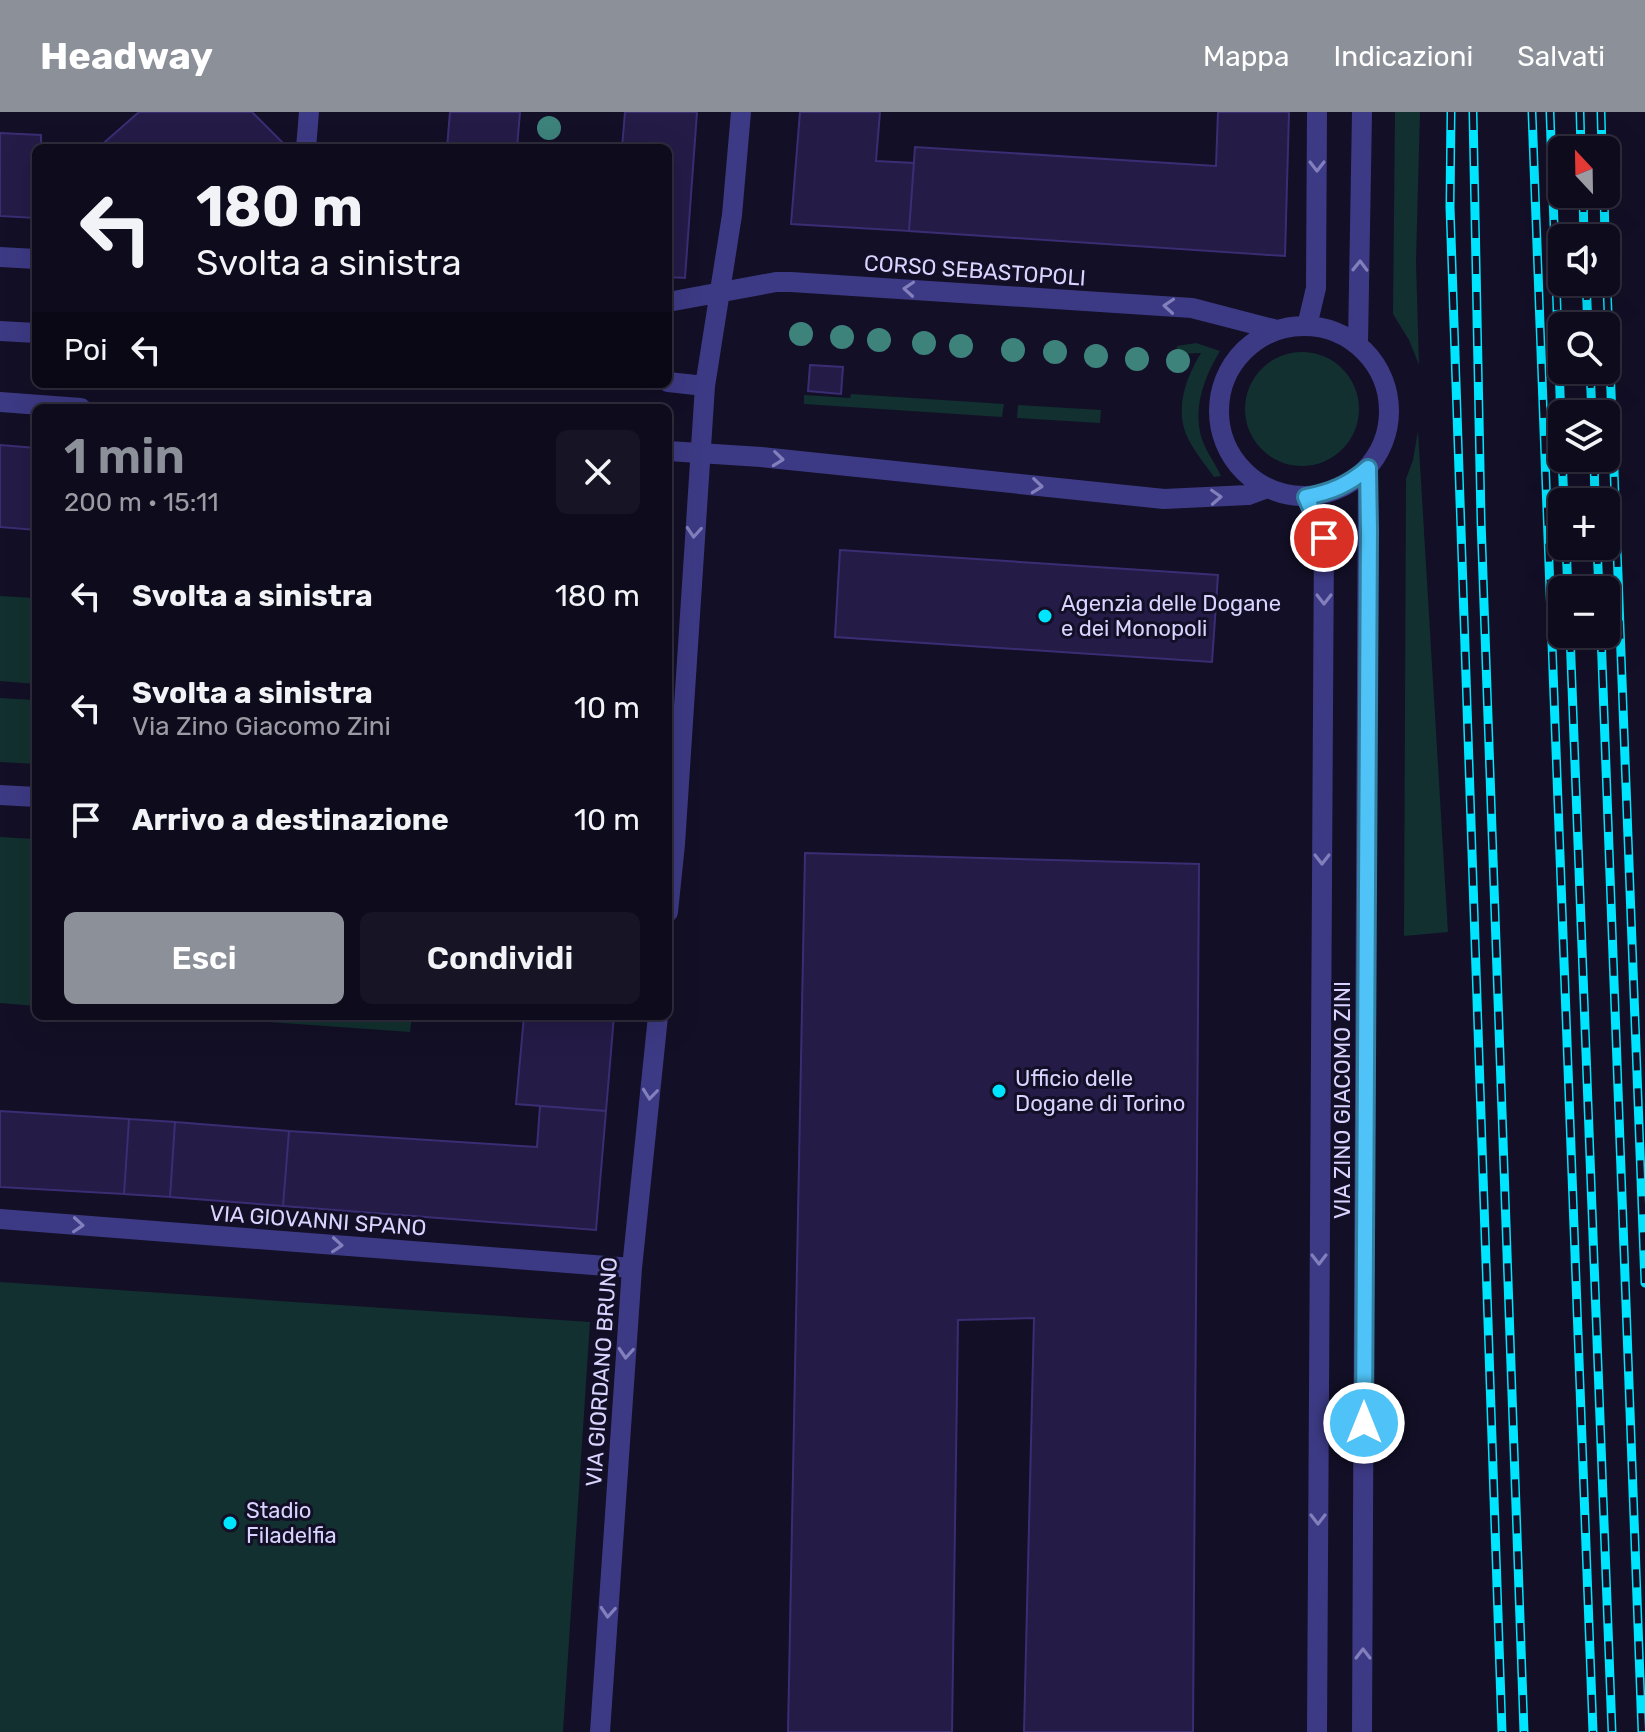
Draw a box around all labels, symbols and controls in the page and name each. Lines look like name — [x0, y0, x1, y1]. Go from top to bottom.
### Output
text: Headway — [40, 33, 213, 79]
text: Mappa — [1203, 40, 1290, 73]
text: Indicazioni — [1334, 40, 1473, 73]
text: Salvati — [1517, 40, 1605, 73]
north arrow — [1548, 136, 1620, 208]
map controls — [1548, 136, 1620, 648]
one-way arrow — [1308, 160, 1326, 173]
text: 180 m — [196, 174, 363, 240]
icon: left — [64, 176, 168, 280]
button: sound — [1548, 224, 1620, 296]
text: Svolta a sinistra — [196, 241, 462, 284]
street label: CORSO SEBASTOPOLI — [863, 249, 1087, 292]
one-way arrow — [1351, 259, 1368, 272]
one-way arrow — [902, 281, 915, 298]
one-way arrow — [1162, 298, 1175, 315]
button: search — [1548, 312, 1620, 384]
icon: left — [124, 328, 168, 372]
text: Poi — [64, 332, 108, 368]
button: layers — [1548, 400, 1620, 472]
text: 1 min — [64, 428, 185, 485]
button: close — [556, 430, 640, 514]
one-way arrow — [772, 450, 785, 467]
one-way arrow — [1031, 477, 1044, 494]
text: 200 m · 15:11 — [64, 487, 219, 518]
button: + — [1548, 488, 1620, 560]
one-way arrow — [1210, 489, 1223, 506]
pin — [1290, 504, 1358, 572]
icon: arrive — [1302, 516, 1346, 560]
one-way arrow — [686, 526, 703, 539]
icon: left — [64, 574, 108, 618]
button: − — [1548, 576, 1620, 648]
text: Svolta a sinistra — [132, 578, 373, 614]
text: 180 m — [555, 578, 640, 614]
place label: Agenzia delle Dogane e dei Monopoli — [1061, 590, 1281, 642]
one-way arrow — [1315, 593, 1332, 606]
marker: Agenzia delle Dogane e dei Monopoli — [1036, 607, 1054, 625]
text: Svolta a sinistra — [132, 675, 373, 711]
icon: left — [64, 686, 108, 730]
text: 10 m — [574, 690, 640, 726]
text: Via Zino Giacomo Zini — [132, 711, 391, 742]
icon: arrive — [64, 798, 108, 842]
text: Arrivo a destinazione — [132, 802, 449, 838]
text: 10 m — [574, 802, 640, 838]
one-way arrow — [1313, 853, 1331, 866]
button: Esci — [64, 912, 344, 1004]
button: Condividi — [360, 912, 640, 1004]
street label: VIA ZINO GIACOMO ZINI — [1329, 981, 1356, 1219]
place label: Ufficio delle Dogane di Torino — [1015, 1065, 1185, 1117]
marker: Ufficio delle Dogane di Torino — [990, 1082, 1008, 1100]
one-way arrow — [641, 1088, 658, 1101]
street label: VIA GIOVANNI SPANO — [209, 1199, 427, 1242]
one-way arrow — [72, 1216, 85, 1233]
one-way arrow — [331, 1236, 344, 1253]
one-way arrow — [1311, 1253, 1328, 1266]
street label: VIA GIORDANO BRUNO — [580, 1256, 623, 1488]
one-way arrow — [618, 1346, 635, 1359]
position arrow — [1322, 1381, 1406, 1465]
place label: Stadio Filadelfia — [246, 1497, 337, 1549]
one-way arrow — [1309, 1513, 1327, 1526]
marker: Stadio Filadelfia — [221, 1514, 239, 1532]
one-way arrow — [600, 1606, 617, 1619]
one-way arrow — [1354, 1647, 1372, 1660]

